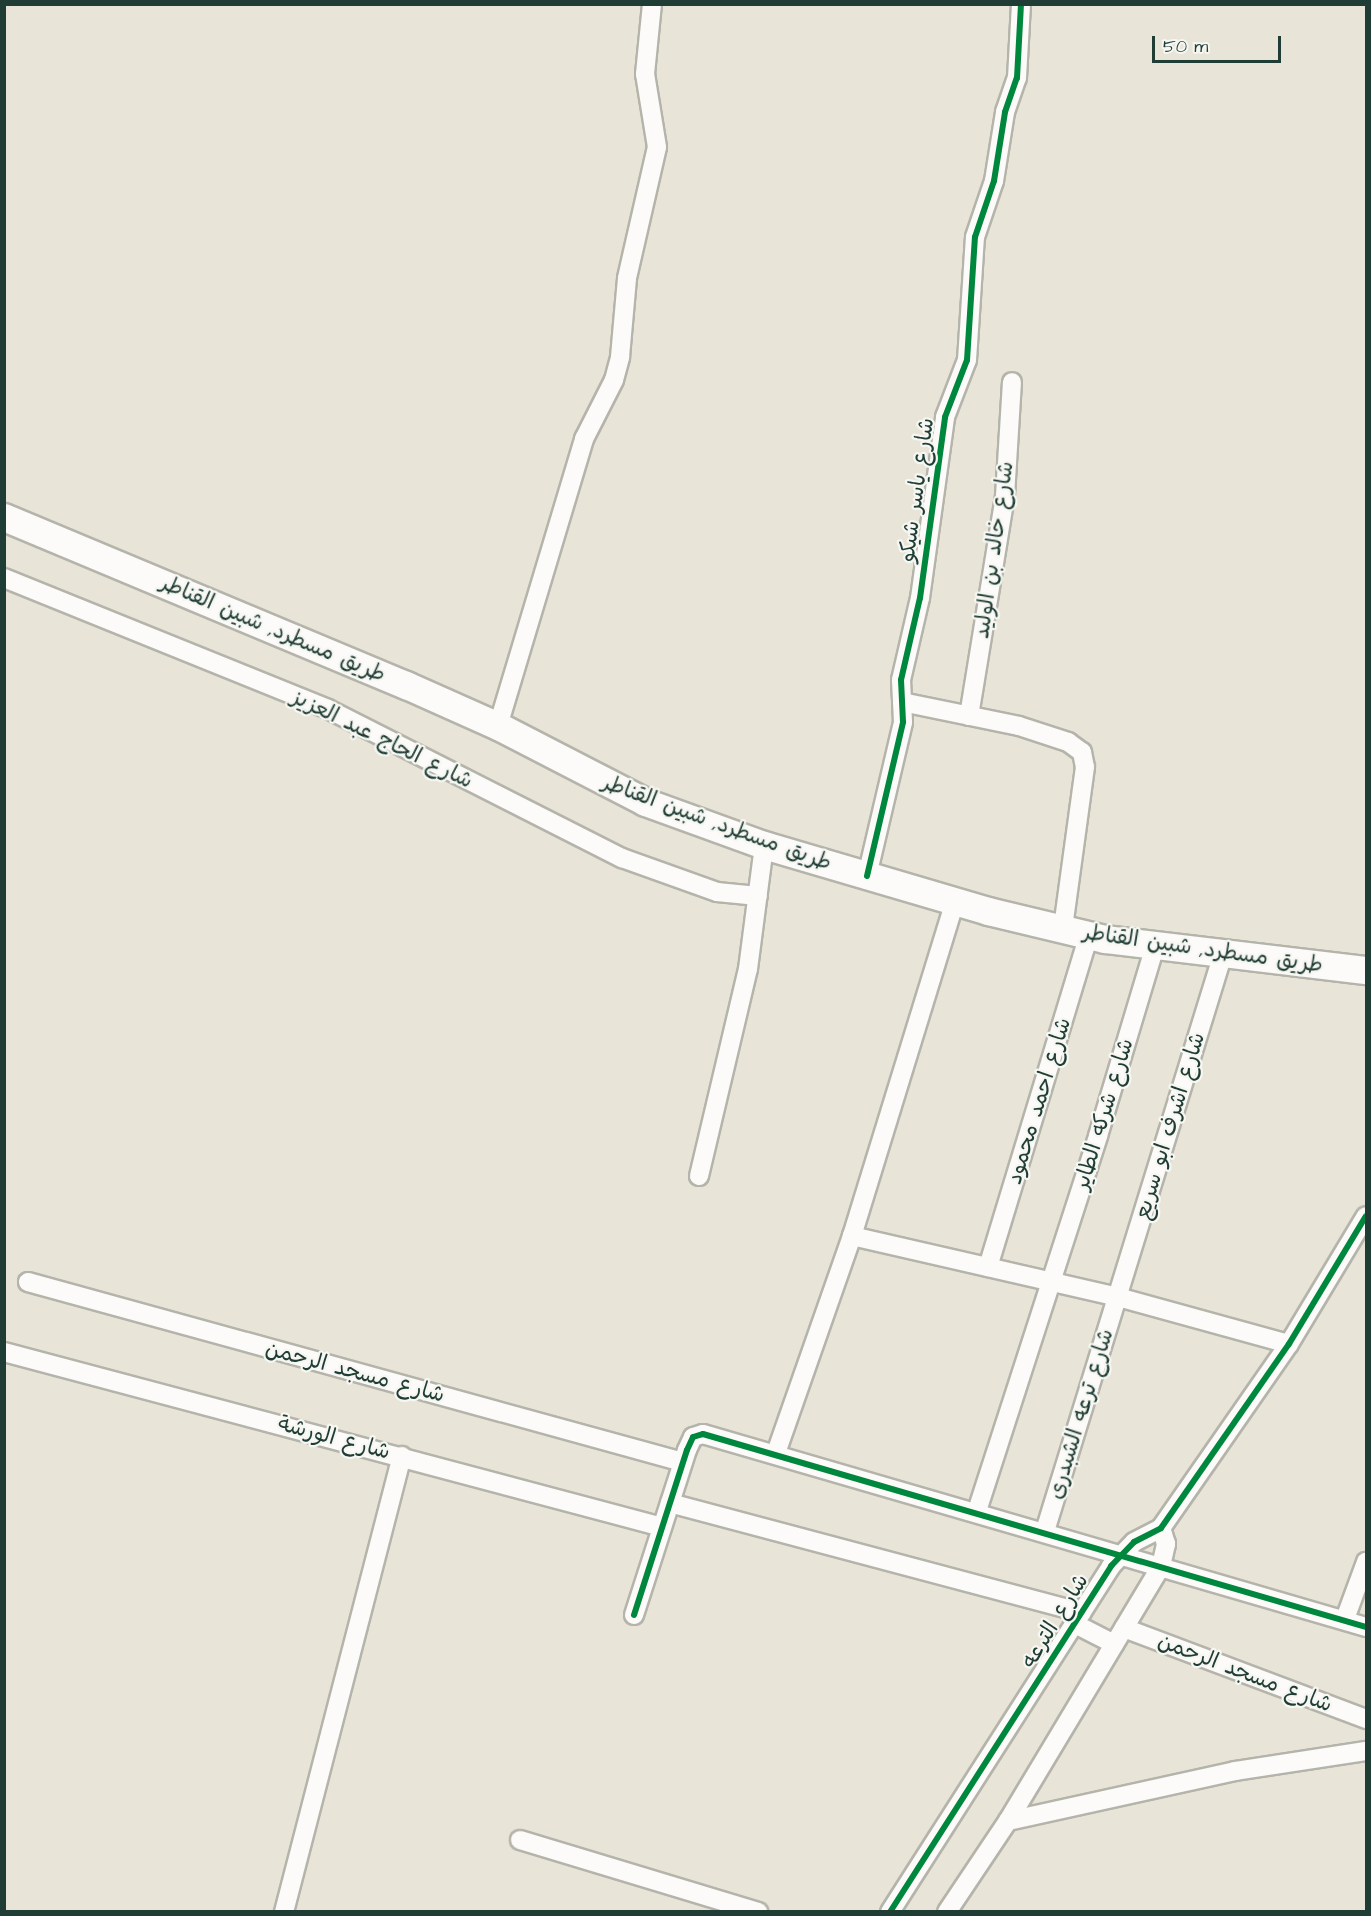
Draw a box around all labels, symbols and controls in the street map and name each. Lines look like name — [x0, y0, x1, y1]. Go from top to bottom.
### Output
scale bar — [1155, 24, 1284, 62]
text: 50 m — [1163, 34, 1208, 59]
street label: شارع ياسر شيكو — [894, 416, 940, 564]
street label: شارع خالد بن الوليد — [968, 460, 1020, 640]
street label: طريق مسطرد, شبين القناطر — [157, 570, 389, 688]
street label: شارع الحاج عبد العزيز — [287, 684, 477, 794]
street label: طريق مسطرد, شبين القناطر — [599, 769, 835, 877]
street label: طريق مسطرد, شبين القناطر — [1081, 919, 1325, 979]
street label: شارع احمد محمود — [1001, 1014, 1077, 1188]
street label: شارع اشرف ابو سريع — [1129, 1029, 1211, 1223]
street label: شارع شركه الطاير — [1068, 1035, 1140, 1193]
street label: شارع ترعه الشبدرى — [1043, 1326, 1119, 1502]
street label: شارع مسجد الرحمن — [263, 1335, 447, 1409]
street label: شارع الورشة — [275, 1410, 393, 1466]
street label: شارع الترعه — [1016, 1569, 1094, 1673]
street label: شارع مسجد الرحمن — [1154, 1628, 1336, 1718]

